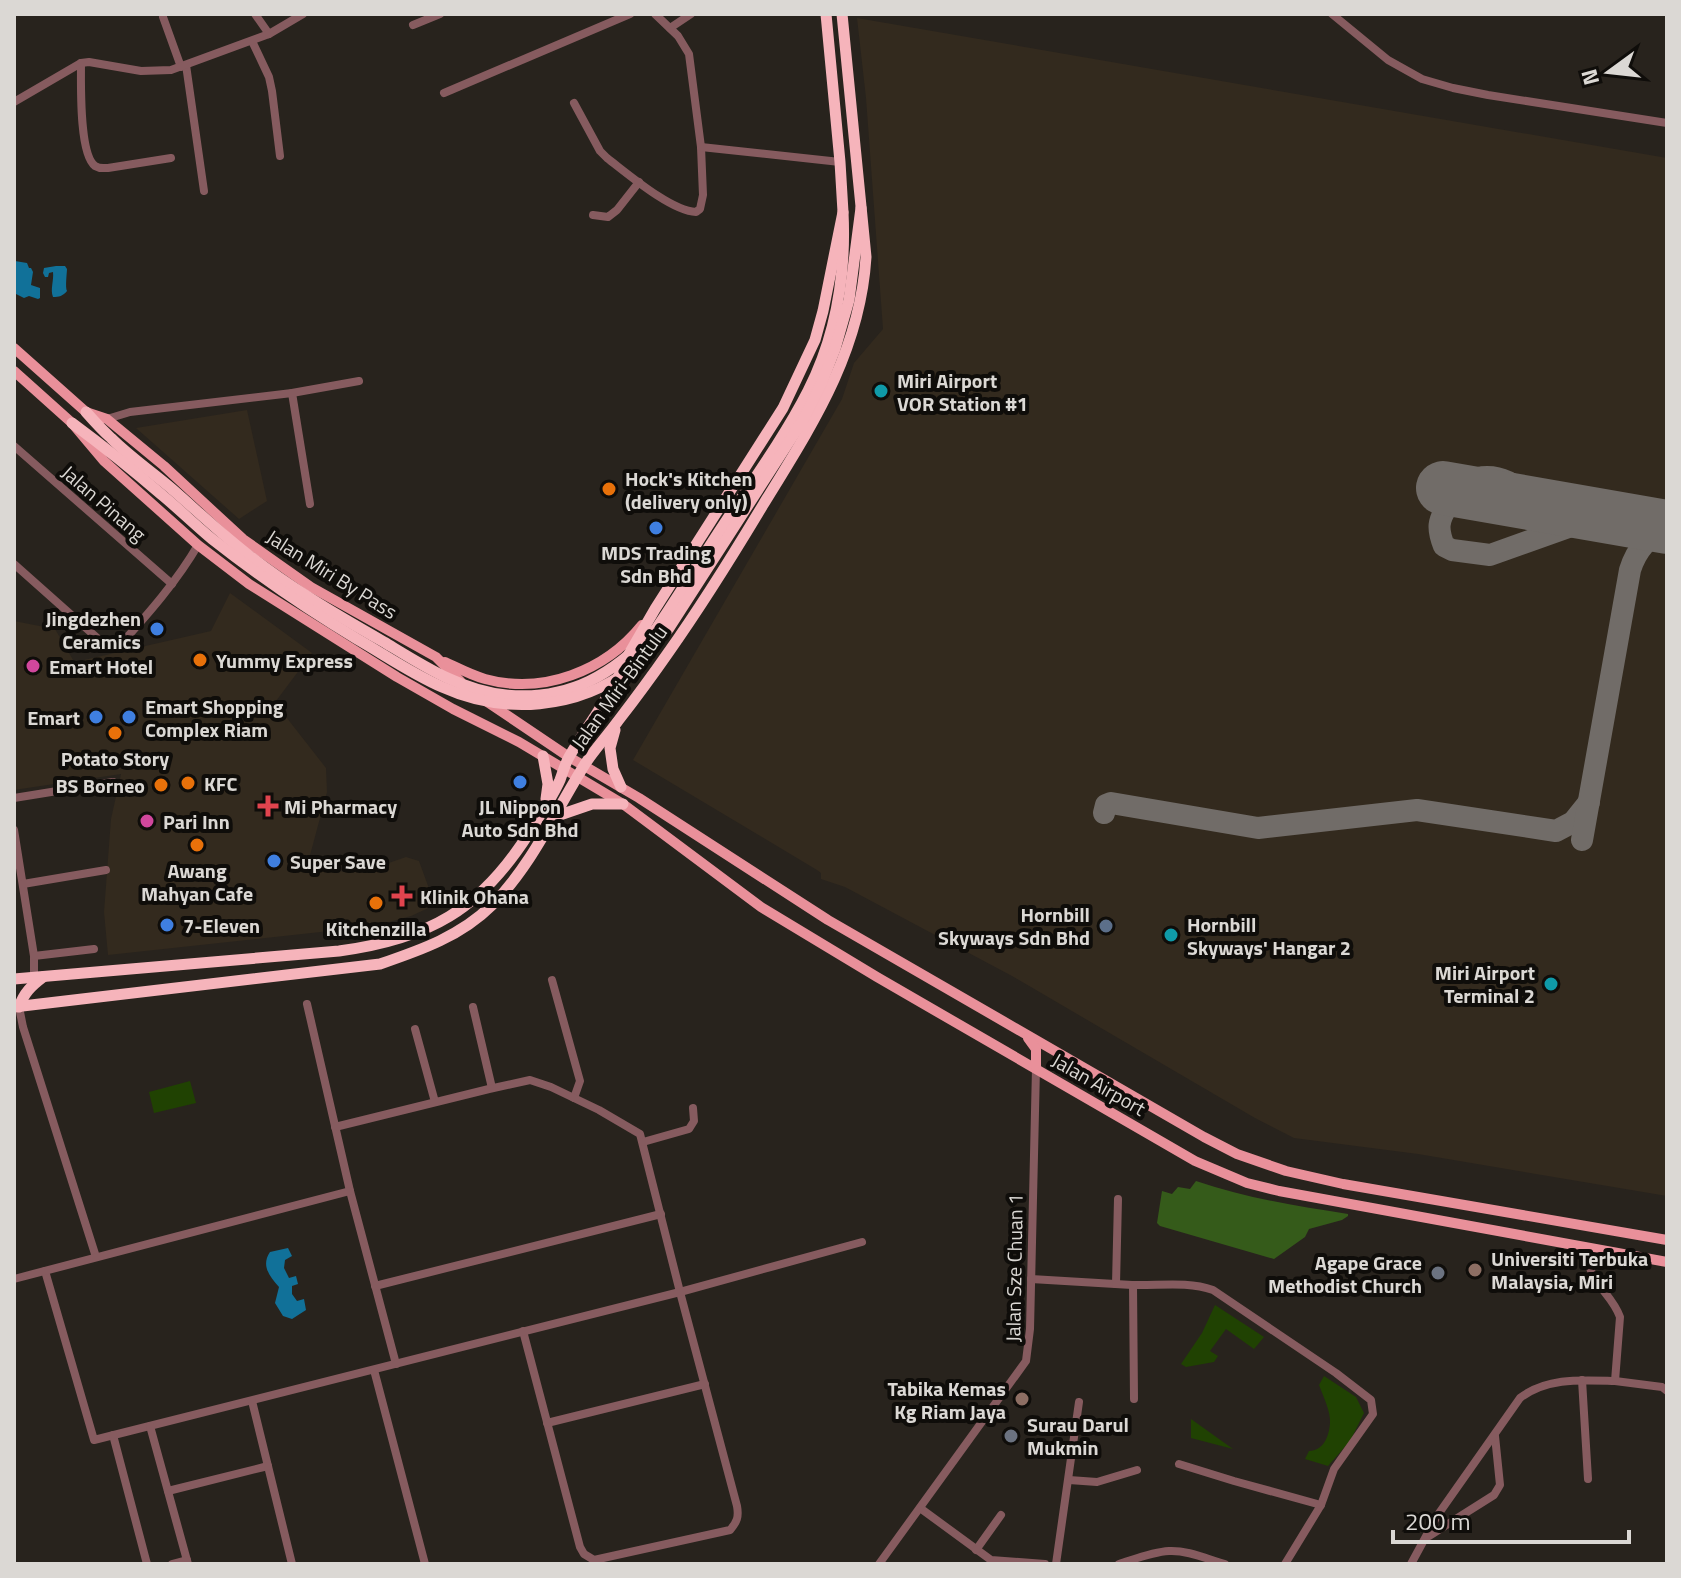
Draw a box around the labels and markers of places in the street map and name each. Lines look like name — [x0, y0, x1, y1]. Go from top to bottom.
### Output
place label: Miri Airport VOR Station #1 — [897, 365, 1028, 419]
marker: Miri Airport VOR Station #1 — [872, 382, 890, 400]
place label: Hock's Kitchen (delivery only) — [625, 463, 752, 517]
marker: Hock's Kitchen (delivery only) — [600, 480, 618, 498]
marker: MDS Trading Sdn Bhd — [647, 519, 665, 537]
place label: MDS Trading Sdn Bhd — [601, 537, 711, 591]
place label: Jingdezhen Ceramics — [45, 603, 141, 657]
marker: Jingdezhen Ceramics — [148, 620, 166, 638]
place label: Yummy Express — [216, 645, 353, 676]
place label: Emart Hotel — [49, 651, 153, 682]
marker: Yummy Express — [191, 651, 209, 669]
marker: Emart Hotel — [24, 657, 42, 675]
place label: Emart Shopping Complex Riam — [145, 691, 284, 745]
place label: Emart — [27, 702, 80, 733]
marker: Emart — [87, 708, 105, 726]
marker: Emart Shopping Complex Riam — [120, 708, 138, 726]
marker: Potato Story — [106, 724, 124, 742]
place label: Potato Story — [61, 743, 169, 774]
place label: KFC — [204, 768, 237, 799]
place label: BS Borneo — [55, 770, 145, 801]
marker: JL Nippon Auto Sdn Bhd — [511, 773, 529, 791]
marker: KFC — [179, 774, 197, 792]
marker: BS Borneo — [152, 776, 170, 794]
place label: Mi Pharmacy — [284, 791, 397, 822]
place label: JL Nippon Auto Sdn Bhd — [462, 791, 578, 845]
marker: Mi Pharmacy — [259, 797, 277, 815]
place label: Pari Inn — [163, 806, 230, 837]
marker: Pari Inn — [138, 812, 156, 830]
marker: Awang Mahyan Cafe — [188, 836, 206, 854]
place label: Super Save — [290, 846, 386, 877]
marker: Super Save — [265, 852, 283, 870]
place label: Awang Mahyan Cafe — [141, 855, 253, 909]
place label: Klinik Ohana — [420, 881, 529, 912]
marker: Klinik Ohana — [391, 885, 413, 907]
marker: Kitchenzilla — [367, 894, 385, 912]
place label: Hornbill Skyways Sdn Bhd — [938, 899, 1090, 953]
place label: Hornbill Skyways' Hangar 2 — [1187, 909, 1351, 963]
place label: 7-Eleven — [183, 910, 260, 941]
place label: Kitchenzilla — [326, 913, 426, 944]
marker: 7-Eleven — [158, 916, 176, 934]
marker: Hornbill Skyways Sdn Bhd — [1097, 917, 1115, 935]
marker: Hornbill Skyways' Hangar 2 — [1162, 926, 1180, 944]
place label: Miri Airport Terminal 2 — [1435, 957, 1535, 1011]
marker: Miri Airport Terminal 2 — [1542, 975, 1560, 993]
place label: Universiti Terbuka Malaysia, Miri — [1491, 1243, 1648, 1297]
place label: Agape Grace Methodist Church — [1268, 1247, 1422, 1301]
marker: Universiti Terbuka Malaysia, Miri — [1466, 1261, 1484, 1279]
marker: Agape Grace Methodist Church — [1429, 1264, 1447, 1282]
place label: Tabika Kemas Kg Riam Jaya — [888, 1373, 1006, 1427]
marker: Tabika Kemas Kg Riam Jaya — [1013, 1390, 1031, 1408]
place label: Surau Darul Mukmin — [1027, 1409, 1129, 1463]
marker: Surau Darul Mukmin — [1002, 1427, 1020, 1445]

